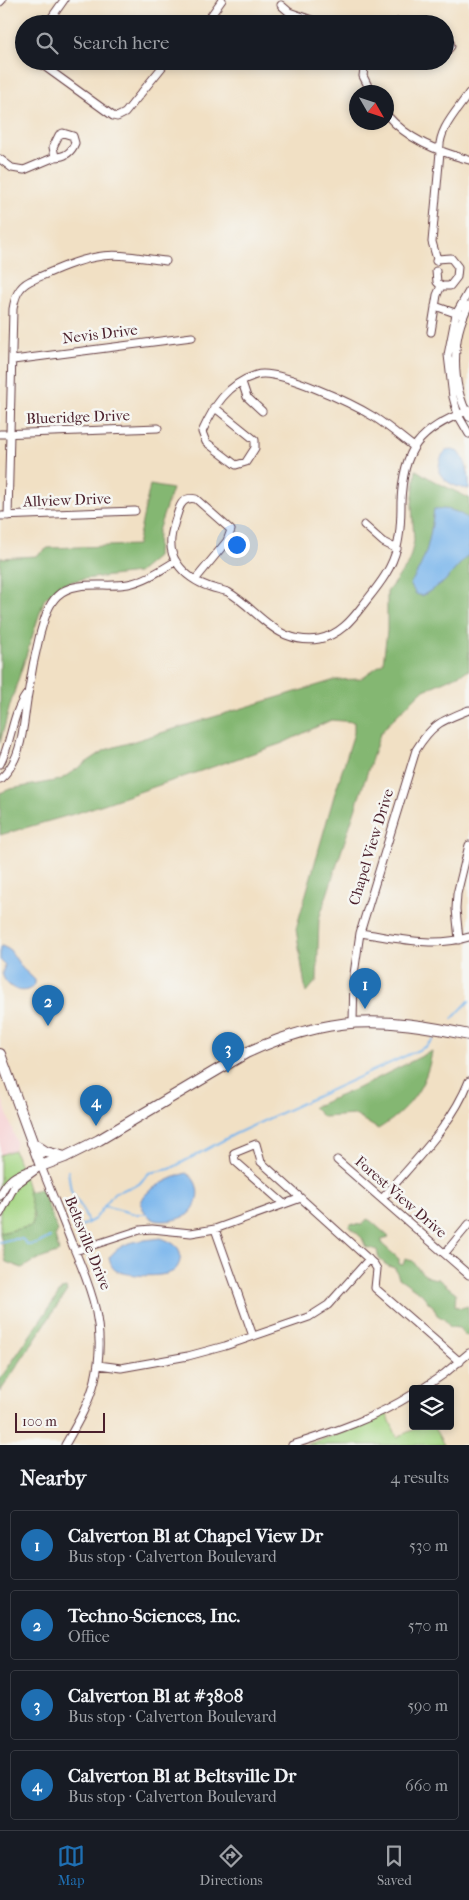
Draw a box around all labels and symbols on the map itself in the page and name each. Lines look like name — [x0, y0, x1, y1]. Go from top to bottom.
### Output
north arrow — [349, 85, 394, 130]
street label: Nevis Drive — [61, 320, 139, 348]
street label: Blueridge Drive — [26, 406, 131, 428]
street label: Allview Drive — [22, 489, 112, 511]
your location — [224, 532, 250, 558]
street label: Chapel View Drive — [345, 786, 397, 907]
pin: 1 — [349, 968, 381, 1009]
pin: 2 — [32, 985, 64, 1026]
pin: 3 — [212, 1032, 244, 1073]
pin: 4 — [80, 1085, 112, 1126]
street label: Forest View Drive — [351, 1152, 451, 1242]
street label: Beltsville Drive — [61, 1194, 115, 1293]
scale bar — [15, 1410, 105, 1433]

